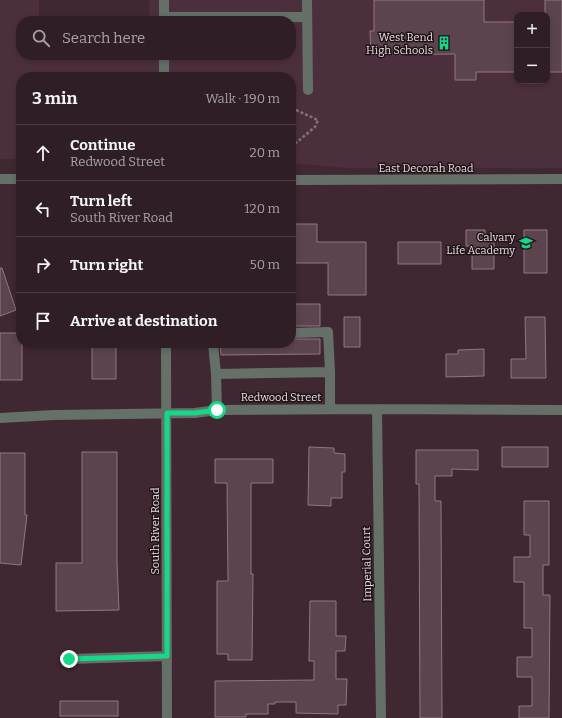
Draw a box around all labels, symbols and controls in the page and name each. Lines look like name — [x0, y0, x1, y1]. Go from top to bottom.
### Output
map controls — [514, 12, 550, 84]
button: + — [514, 12, 550, 48]
search box — [16, 16, 296, 60]
icon: search — [30, 27, 52, 49]
text: Search here — [62, 29, 145, 47]
place label: West Bend High Schools — [366, 31, 433, 57]
building icon: West Bend High Schools — [436, 35, 452, 51]
button: − — [514, 48, 550, 84]
text: 3 min — [32, 88, 77, 109]
text: Walk · 190 m — [205, 91, 280, 106]
text: Continue — [70, 136, 136, 154]
icon: ahead — [32, 142, 54, 164]
text: 20 m — [250, 145, 280, 160]
text: Redwood Street — [70, 154, 165, 169]
street label: East Decorah Road — [378, 162, 474, 175]
text: Turn left — [70, 192, 132, 210]
icon: left — [32, 198, 54, 220]
text: 120 m — [244, 201, 280, 216]
text: South River Road — [70, 210, 173, 225]
place label: Calvary Life Academy — [446, 231, 515, 257]
school or university icon: Calvary Life Academy — [518, 235, 534, 251]
icon: right — [32, 254, 54, 276]
text: Turn right — [70, 256, 143, 274]
text: 50 m — [250, 257, 280, 272]
icon: arrive — [32, 310, 54, 332]
text: Arrive at destination — [70, 312, 217, 330]
street label: Redwood Street — [241, 391, 321, 404]
route start — [208, 401, 226, 419]
street label: South River Road — [149, 487, 162, 575]
street label: Imperial Court — [360, 526, 374, 602]
route end — [60, 650, 78, 668]

